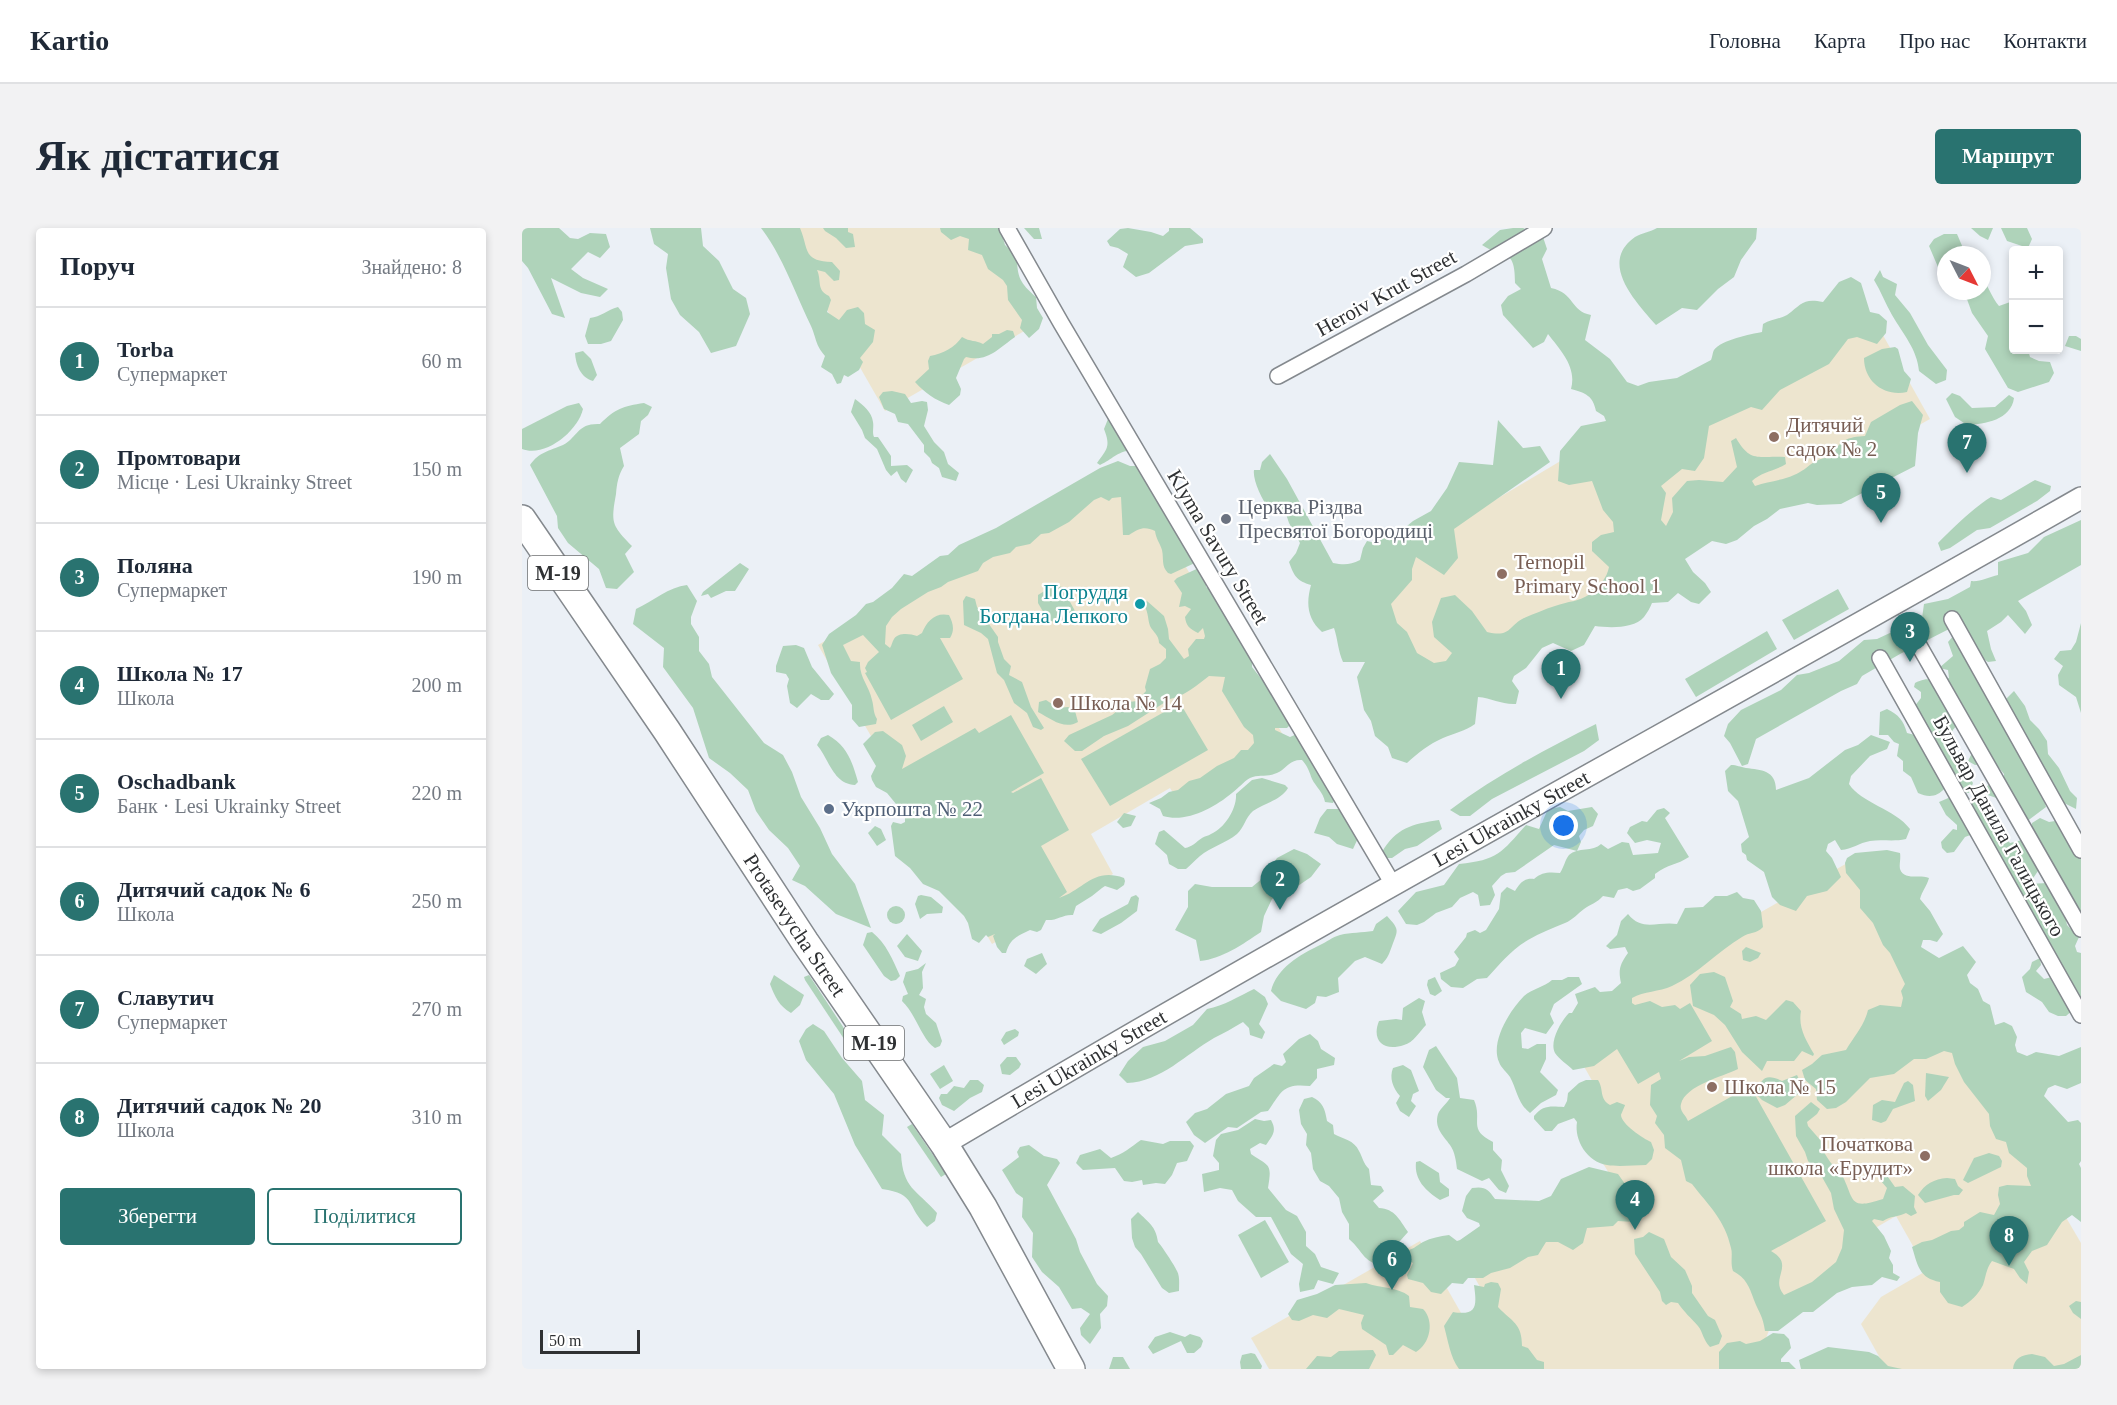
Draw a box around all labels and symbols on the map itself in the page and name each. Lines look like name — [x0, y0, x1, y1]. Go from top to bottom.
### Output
street label: Heroiv Krut Street — [1312, 245, 1460, 341]
north arrow — [1937, 246, 1991, 300]
place label: Дитячий садок № 2 — [1786, 413, 1877, 461]
pin: 7 — [1948, 424, 1986, 473]
marker: Дитячий садок № 2 — [1767, 430, 1781, 444]
street label: Klyma Savury Street — [1162, 465, 1274, 629]
pin: 5 — [1862, 474, 1900, 523]
place label: Церква Різдва Пресвятої Богородиці — [1238, 495, 1433, 543]
marker: Церква Різдва Пресвятої Богородиці — [1219, 512, 1233, 526]
place label: Ternopil Primary School 1 — [1514, 550, 1661, 598]
road number: М-19 — [528, 556, 588, 590]
marker: Ternopil Primary School 1 — [1495, 567, 1509, 581]
place label: Погруддя Богдана Лепкого — [979, 580, 1128, 628]
marker: Погруддя Богдана Лепкого — [1133, 597, 1147, 611]
pin: 3 — [1890, 612, 1930, 662]
pin: 1 — [1542, 650, 1580, 699]
place label: Школа № 14 — [1070, 691, 1182, 715]
marker: Школа № 14 — [1051, 696, 1065, 710]
street label: Бульвар Данила Галицького — [1928, 711, 2070, 941]
street label: Lesi Ukrainky Street — [1429, 765, 1594, 872]
place label: Укрпошта № 22 — [841, 797, 983, 821]
marker: Укрпошта № 22 — [822, 802, 836, 816]
your location — [1549, 811, 1578, 840]
street label: Protasevycha Street — [739, 849, 851, 1001]
pin: 2 — [1260, 860, 1299, 910]
street label: Lesi Ukrainky Street — [1007, 1005, 1171, 1113]
road number: М-19 — [844, 1026, 904, 1060]
place label: Школа № 15 — [1724, 1075, 1836, 1099]
marker: Школа № 15 — [1705, 1080, 1719, 1094]
place label: Початкова школа «Ерудит» — [1768, 1132, 1914, 1180]
marker: Початкова школа «Ерудит» — [1918, 1149, 1932, 1163]
pin: 4 — [1616, 1180, 1654, 1230]
pin: 8 — [1990, 1216, 2028, 1266]
pin: 6 — [1372, 1240, 1412, 1290]
scale bar — [540, 1327, 640, 1354]

